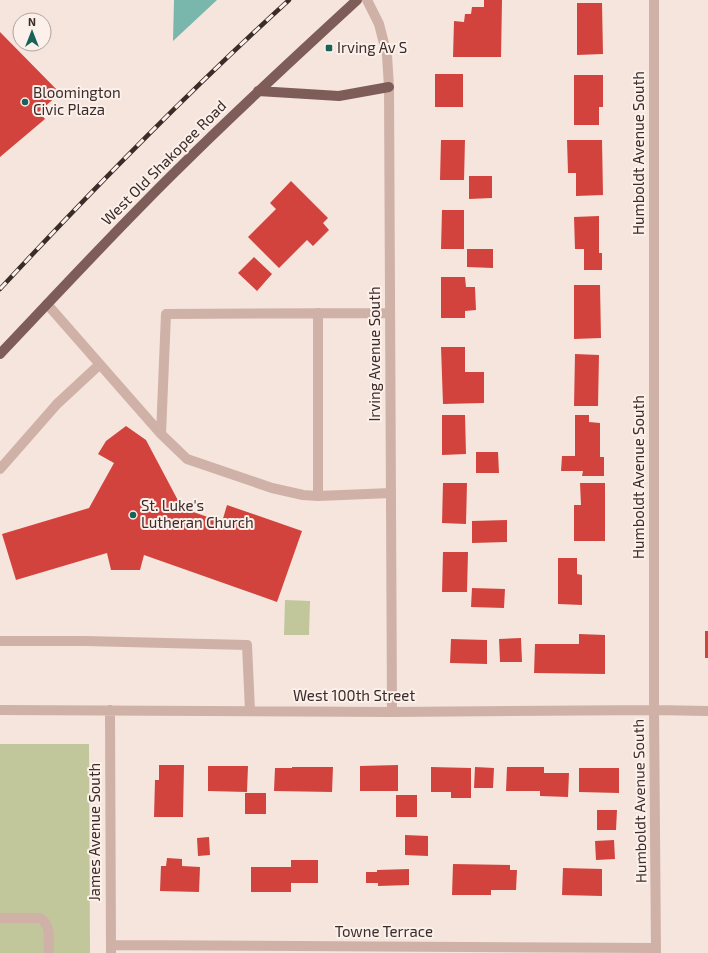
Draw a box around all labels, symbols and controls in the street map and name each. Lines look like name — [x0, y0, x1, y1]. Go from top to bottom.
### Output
north arrow — [12, 12, 52, 52]
text: N — [28, 15, 36, 28]
place label: Irving Av S — [337, 38, 407, 56]
marker: Irving Av S — [324, 43, 334, 53]
street label: Humboldt Avenue South — [629, 71, 647, 235]
place label: Bloomington Civic Plaza — [33, 83, 121, 118]
street label: West Old Shakopee Road — [97, 96, 229, 228]
marker: Bloomington Civic Plaza — [20, 97, 30, 107]
street label: Irving Avenue South — [365, 286, 383, 422]
street label: Humboldt Avenue South — [629, 395, 647, 559]
place label: St. Luke's Lutheran Church — [141, 496, 254, 531]
marker: St. Luke's Lutheran Church — [128, 510, 138, 520]
street label: West 100th Street — [293, 686, 415, 704]
street label: Humboldt Avenue South — [629, 719, 649, 883]
street label: James Avenue South — [85, 763, 103, 901]
street label: Towne Terrace — [335, 922, 433, 940]

